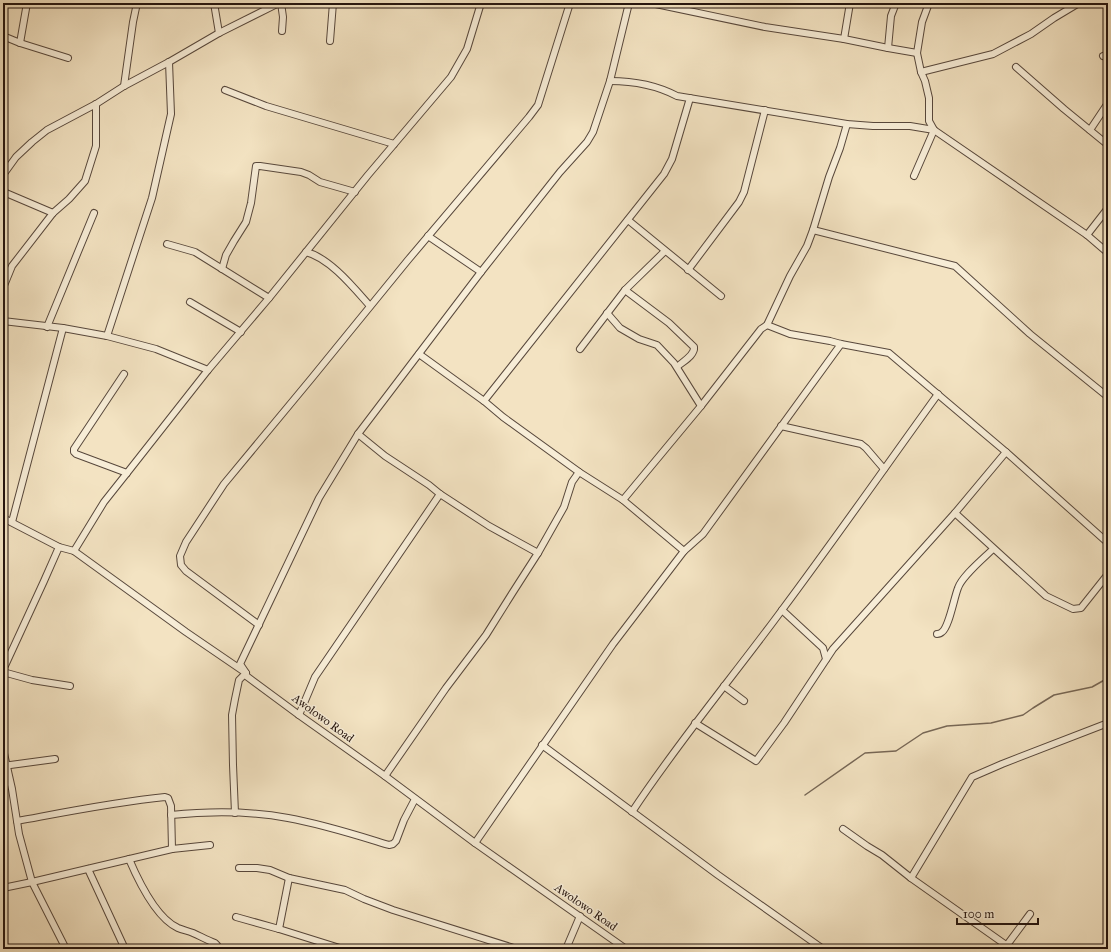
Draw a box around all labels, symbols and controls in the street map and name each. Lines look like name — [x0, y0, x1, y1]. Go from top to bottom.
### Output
street label: Awolowo Road — [289, 690, 357, 745]
street label: Awolowo Road — [551, 880, 620, 934]
scale bar — [957, 900, 1038, 926]
text: 100 m — [963, 907, 994, 921]

